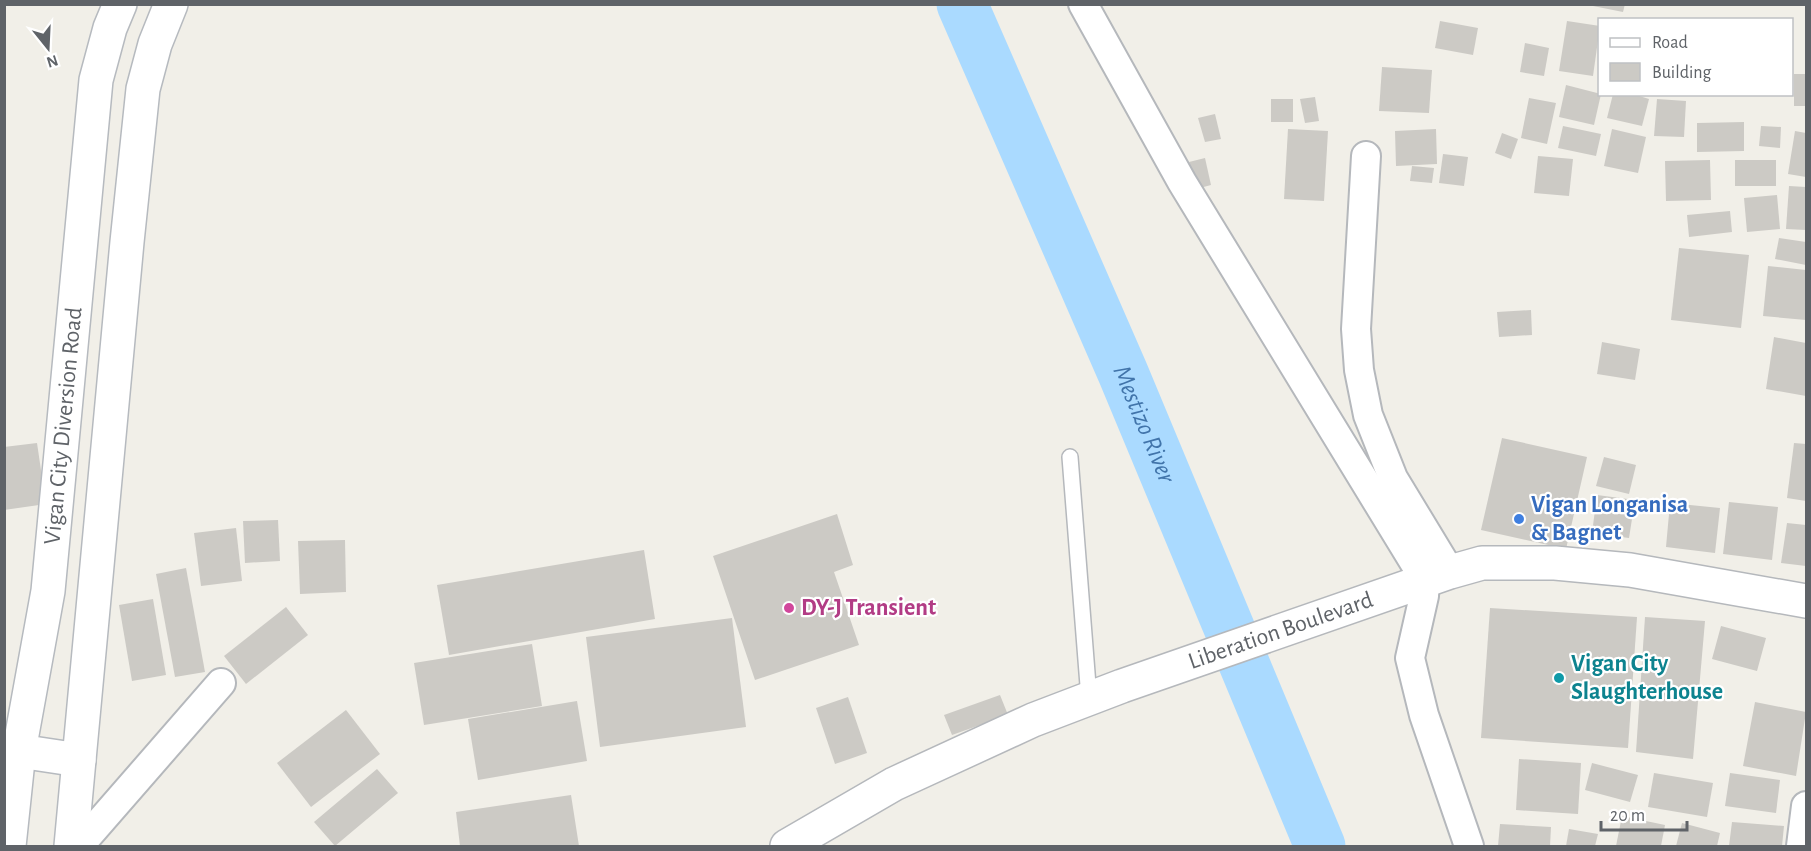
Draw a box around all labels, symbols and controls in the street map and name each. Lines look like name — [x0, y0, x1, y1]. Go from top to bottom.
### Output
north arrow — [18, 18, 78, 78]
legend — [1598, 18, 1793, 96]
text: Road — [1652, 34, 1688, 52]
text: N — [45, 52, 60, 71]
text: Building — [1652, 64, 1712, 82]
street label: Vigan City Diversion Road — [40, 306, 87, 546]
water label: Mestizo River — [1108, 362, 1181, 488]
place label: Vigan Longanisa & Bagnet — [1531, 493, 1688, 545]
marker: Vigan Longanisa & Bagnet — [1512, 512, 1526, 526]
street label: Liberation Boulevard — [1185, 588, 1376, 674]
place label: DY-J Transient — [801, 596, 936, 620]
marker: DY-J Transient — [782, 601, 796, 615]
place label: Vigan City Slaughterhouse — [1571, 652, 1723, 704]
marker: Vigan City Slaughterhouse — [1552, 671, 1566, 685]
scale bar — [1601, 794, 1686, 832]
text: 20 m — [1610, 807, 1645, 825]

